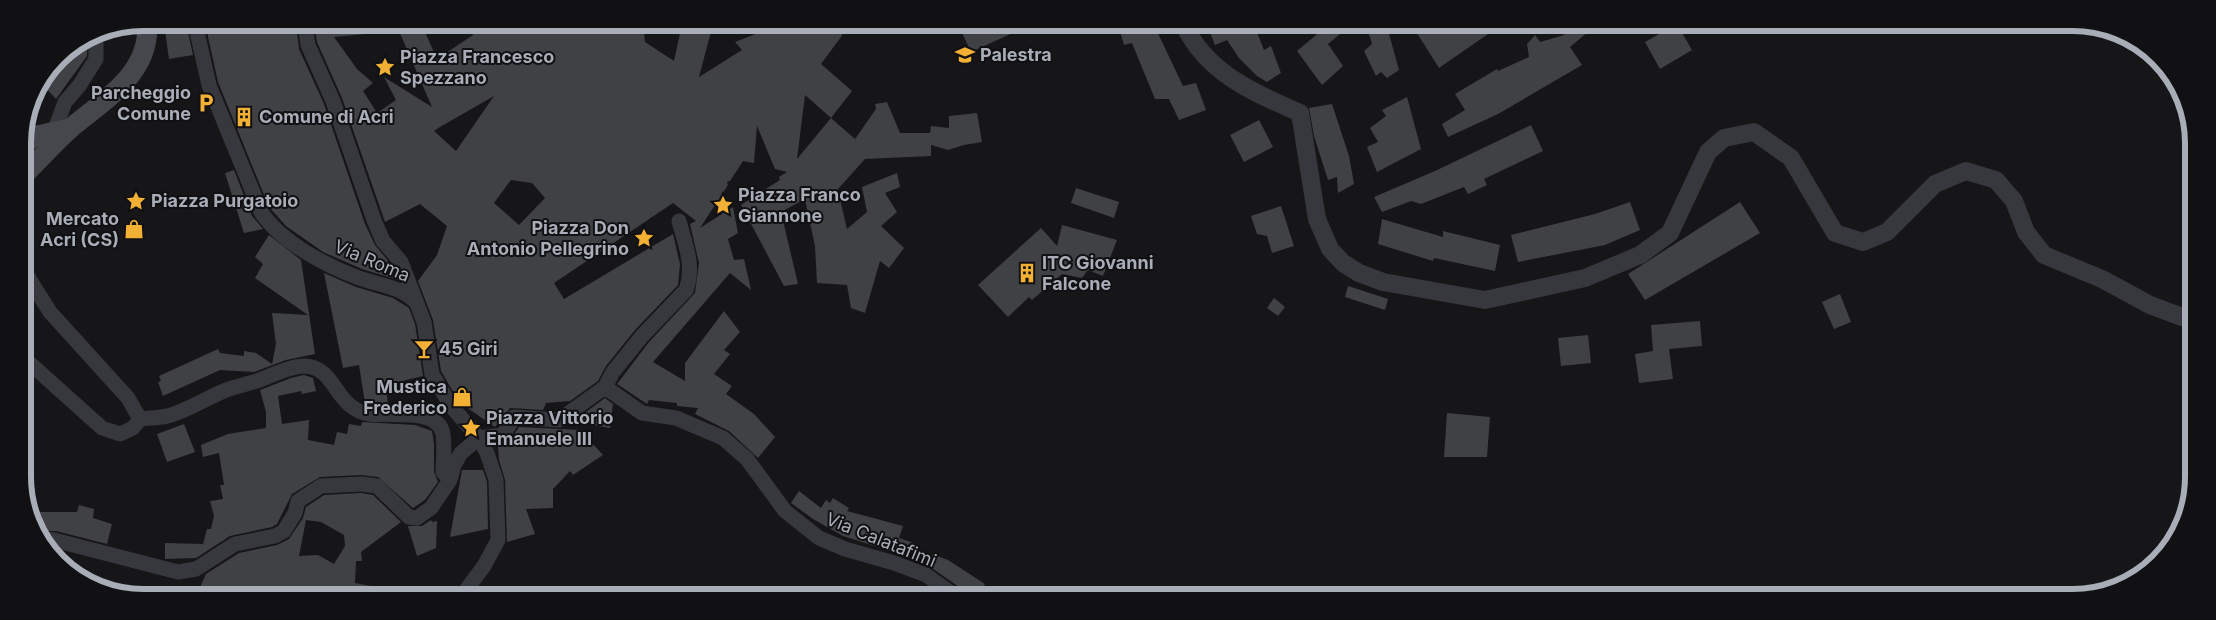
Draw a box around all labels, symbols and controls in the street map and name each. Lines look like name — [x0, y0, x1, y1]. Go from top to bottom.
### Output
school or university icon: Palestra — [954, 44, 976, 66]
place label: Palestra — [980, 44, 1052, 65]
place label: Piazza Francesco Spezzano — [400, 46, 554, 88]
place icon: Piazza Francesco Spezzano — [374, 56, 396, 78]
place label: Parcheggio Comune — [91, 82, 191, 124]
parking icon: Parcheggio Comune — [195, 92, 217, 114]
building icon: Comune di Acri — [233, 106, 255, 128]
place label: Comune di Acri — [259, 106, 394, 127]
place label: Piazza Franco Giannone — [738, 184, 861, 226]
place icon: Piazza Purgatoio — [125, 190, 147, 212]
place label: Piazza Purgatoio — [151, 190, 298, 211]
place icon: Piazza Franco Giannone — [712, 194, 734, 216]
place label: Mercato Acri (CS) — [40, 208, 119, 250]
place label: Piazza Don Antonio Pellegrino — [467, 217, 629, 259]
shop icon: Mercato Acri (CS) — [123, 218, 145, 240]
place icon: Piazza Don Antonio Pellegrino — [633, 227, 655, 249]
street label: Via Roma — [331, 235, 413, 286]
place label: ITC Giovanni Falcone — [1042, 252, 1154, 294]
building icon: ITC Giovanni Falcone — [1016, 262, 1038, 284]
bar icon: 45 Giri — [413, 338, 435, 360]
place label: 45 Giri — [439, 338, 498, 359]
place label: Mustica Frederico — [363, 376, 447, 418]
shop icon: Mustica Frederico — [451, 386, 473, 408]
place label: Piazza Vittorio Emanuele III — [486, 407, 613, 449]
place icon: Piazza Vittorio Emanuele III — [460, 417, 482, 439]
street label: Via Calatafimi — [823, 508, 939, 571]

